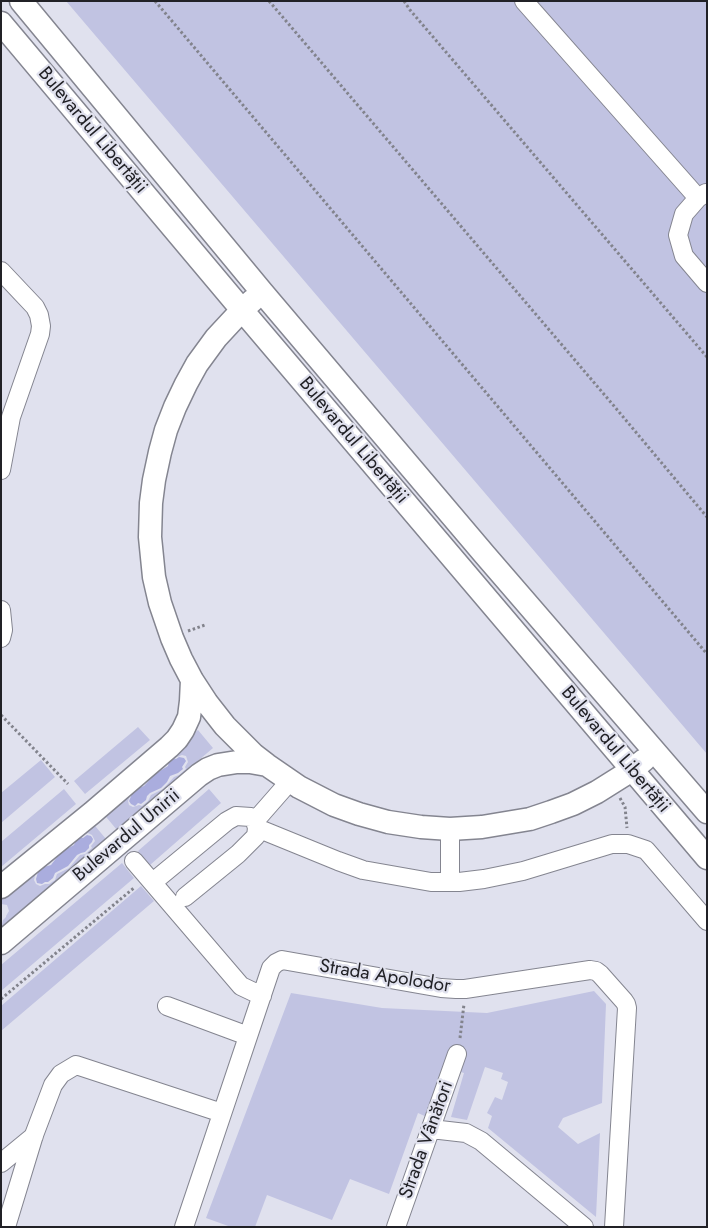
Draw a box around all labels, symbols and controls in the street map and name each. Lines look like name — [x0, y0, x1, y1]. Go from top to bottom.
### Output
street label: Bulevardul Libertății — [32, 63, 152, 199]
street label: Bulevardul Libertății — [293, 373, 413, 509]
street label: Bulevardul Libertății — [555, 682, 675, 818]
street label: Bulevardul Unirii — [69, 785, 185, 887]
street label: Strada Apolodor — [318, 955, 452, 999]
street label: Strada Vânători — [395, 1078, 459, 1202]

